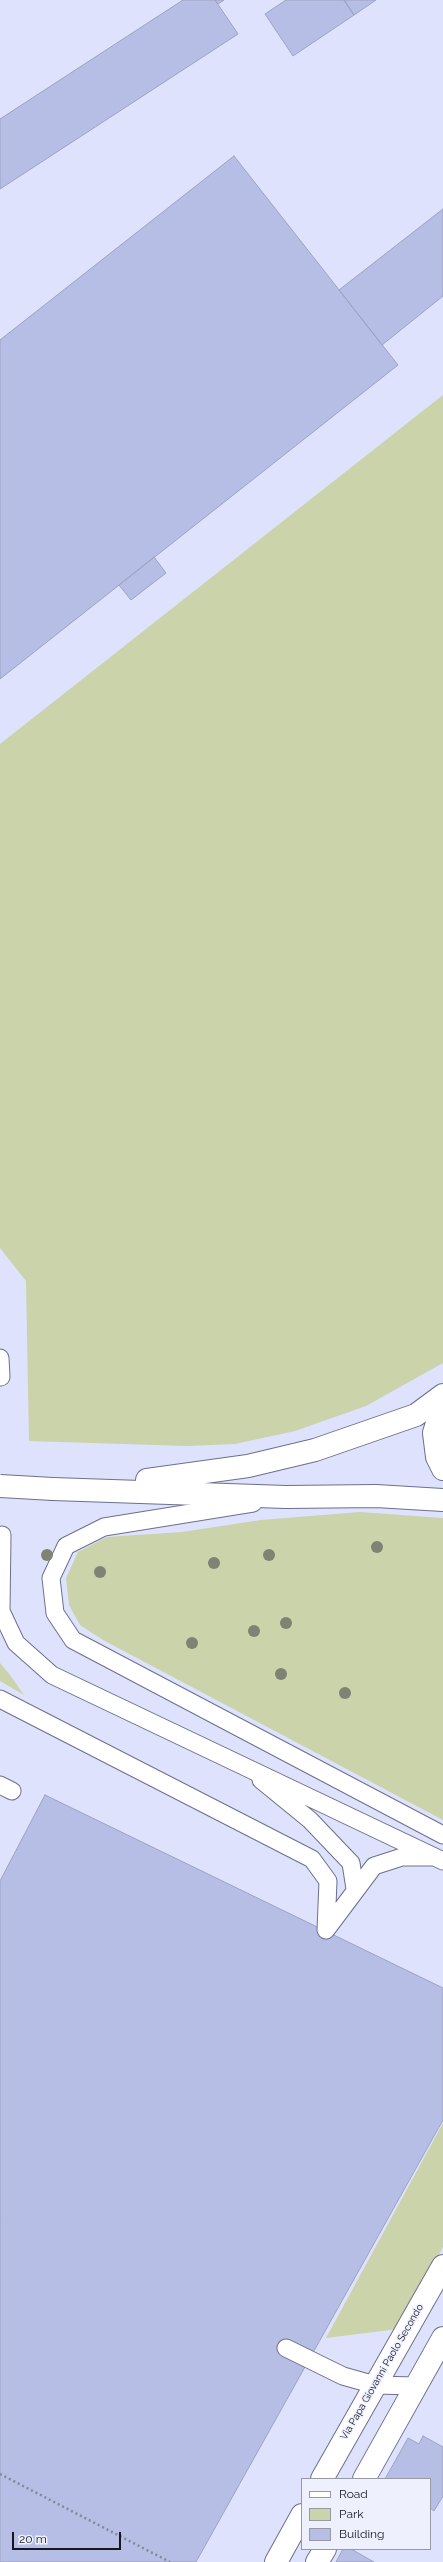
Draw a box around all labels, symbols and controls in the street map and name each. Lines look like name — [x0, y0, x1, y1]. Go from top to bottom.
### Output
street label: Via Papa Giovanni Paolo Secondo — [338, 2302, 426, 2442]
legend — [301, 2478, 431, 2550]
text: Road — [339, 2487, 368, 2501]
text: Park — [339, 2507, 364, 2521]
scale bar — [14, 2524, 123, 2550]
text: Building — [339, 2527, 385, 2541]
text: 20 m — [19, 2532, 47, 2546]

